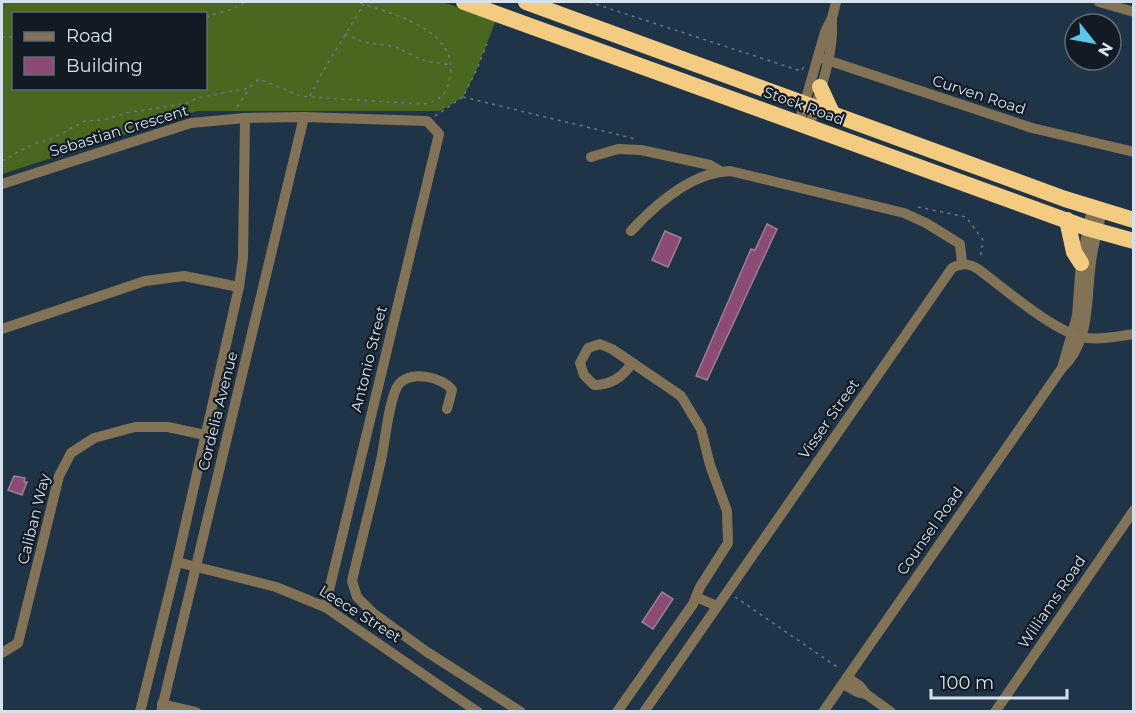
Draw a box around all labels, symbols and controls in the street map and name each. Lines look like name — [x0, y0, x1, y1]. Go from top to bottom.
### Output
legend — [12, 12, 207, 90]
north arrow — [1063, 12, 1123, 72]
text: Road — [66, 25, 113, 47]
text: N — [1094, 39, 1117, 60]
text: Building — [66, 55, 143, 77]
street label: Curven Road — [930, 71, 1028, 119]
street label: Stock Road — [761, 82, 847, 129]
street label: Sebastian Crescent — [47, 100, 191, 161]
street label: Antonio Street — [346, 304, 391, 414]
street label: Cordelia Avenue — [194, 349, 242, 472]
street label: Visser Street — [794, 375, 863, 462]
street label: Caliban Way — [13, 471, 54, 566]
street label: Counsel Road — [892, 483, 967, 579]
street label: Williams Road — [1014, 552, 1090, 652]
street label: Leece Street — [316, 581, 405, 646]
scale bar — [931, 662, 1068, 700]
text: 100 m — [940, 672, 994, 694]

